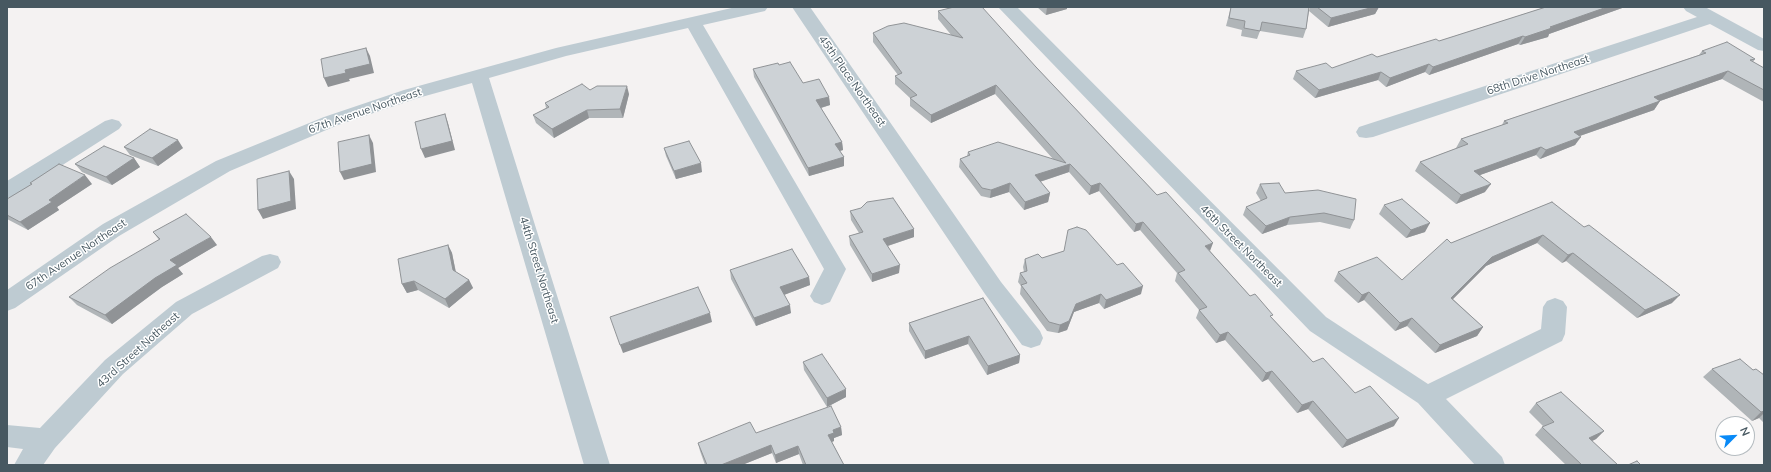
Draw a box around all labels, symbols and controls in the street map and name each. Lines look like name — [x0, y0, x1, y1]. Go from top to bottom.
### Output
street label: 45th Place Northeast — [816, 33, 888, 129]
street label: 68th Drive Northeast — [1485, 52, 1591, 98]
street label: 67th Avenue Northeast — [307, 85, 423, 137]
street label: 46th Street Northeast — [1197, 202, 1285, 290]
street label: 44th Street Northeast — [517, 215, 561, 325]
street label: 67th Avenue Northeast — [23, 216, 129, 294]
street label: 43rd Street Notheast — [94, 309, 182, 391]
north arrow — [1715, 416, 1755, 456]
text: N — [1737, 425, 1753, 438]

